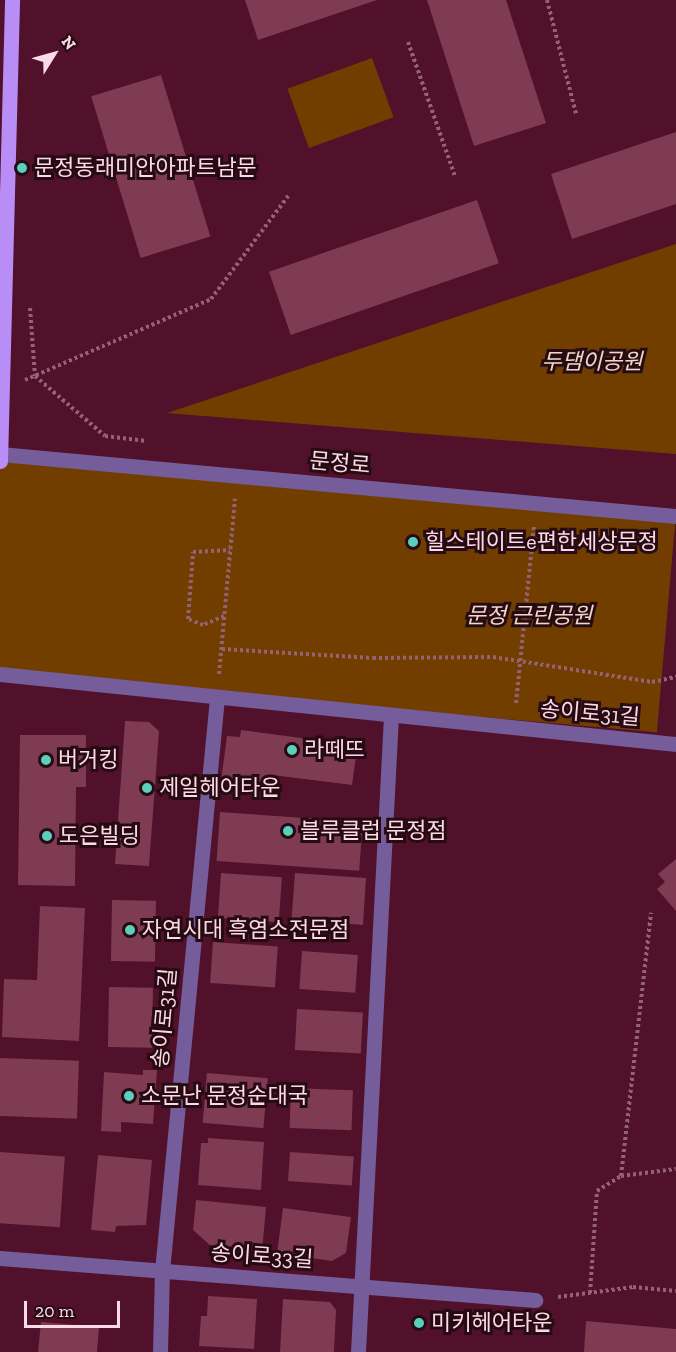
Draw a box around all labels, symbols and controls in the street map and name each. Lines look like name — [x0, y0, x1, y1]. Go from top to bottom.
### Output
north arrow — [24, 24, 84, 84]
text: N — [58, 32, 80, 53]
place label: 문정동래미안아파트남문 — [34, 155, 257, 181]
marker: 문정동래미안아파트남문 — [15, 161, 29, 175]
park label: 두댐이공원 — [541, 349, 643, 375]
street label: 문정로 — [309, 447, 371, 479]
place label: 힐스테이트e편한세상문정 — [425, 529, 658, 555]
marker: 힐스테이트e편한세상문정 — [406, 535, 420, 549]
park label: 문정 근린공원 — [466, 603, 592, 629]
street label: 송이로31길 — [539, 695, 641, 731]
place label: 라떼뜨 — [304, 737, 365, 763]
marker: 라떼뜨 — [285, 743, 299, 757]
place label: 버거킹 — [58, 747, 119, 773]
marker: 버거킹 — [39, 753, 53, 767]
place label: 제일헤어타운 — [159, 775, 280, 801]
marker: 제일헤어타운 — [140, 781, 154, 795]
place label: 블루클럽 문정점 — [300, 818, 447, 844]
place label: 도은빌딩 — [59, 823, 140, 849]
marker: 블루클럽 문정점 — [281, 824, 295, 838]
marker: 도은빌딩 — [40, 829, 54, 843]
place label: 자연시대 흑염소전문점 — [142, 917, 349, 943]
marker: 자연시대 흑염소전문점 — [123, 923, 137, 937]
street label: 송이로31길 — [146, 967, 182, 1069]
place label: 소문난 문정순대국 — [141, 1083, 308, 1109]
marker: 소문난 문정순대국 — [122, 1089, 136, 1103]
street label: 송이로33길 — [210, 1239, 314, 1273]
scale bar — [27, 1289, 123, 1327]
text: 20 m — [35, 1300, 74, 1322]
place label: 미키헤어타운 — [431, 1310, 552, 1336]
marker: 미키헤어타운 — [412, 1316, 426, 1330]

